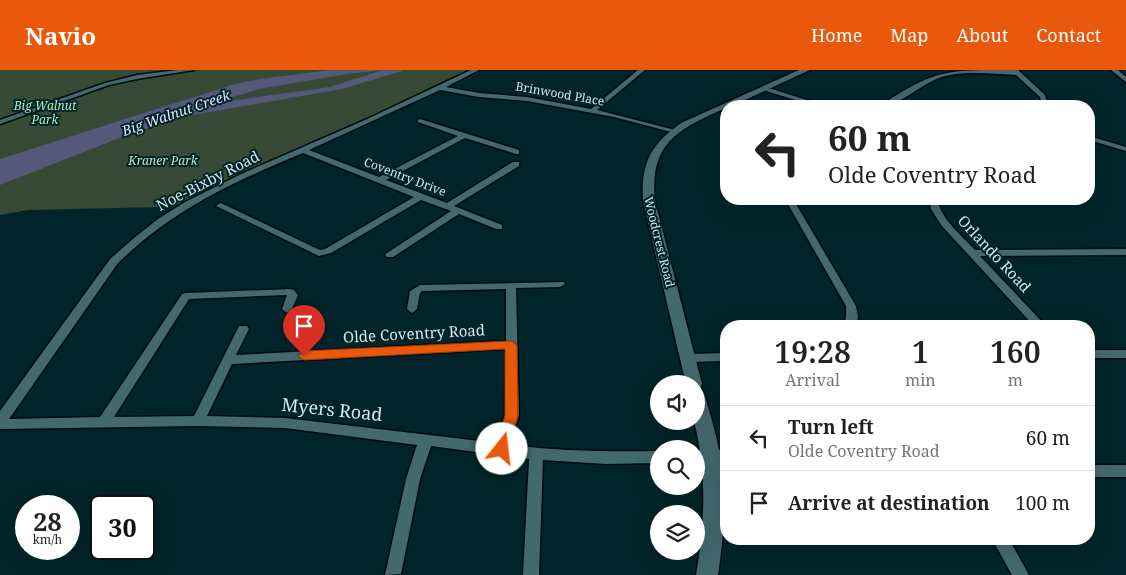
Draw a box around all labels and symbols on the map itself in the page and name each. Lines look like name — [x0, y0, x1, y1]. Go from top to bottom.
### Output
street label: Brinwood Place — [514, 77, 606, 110]
water label: Big Walnut Creek — [118, 85, 234, 140]
park label: Big Walnut Park — [13, 97, 77, 128]
street label: Noe-Bixby Road — [152, 145, 263, 215]
park label: Kraner Park — [127, 152, 199, 169]
street label: Coventry Drive — [362, 153, 449, 200]
street label: Woodcrest Road — [640, 195, 679, 290]
street label: Orlando Road — [954, 210, 1036, 296]
pin — [283, 305, 325, 356]
street label: Olde Coventry Road — [342, 319, 485, 347]
street label: Myers Road — [280, 392, 384, 426]
position arrow — [475, 422, 527, 474]
speed limit sign: 30 — [90, 495, 155, 560]

